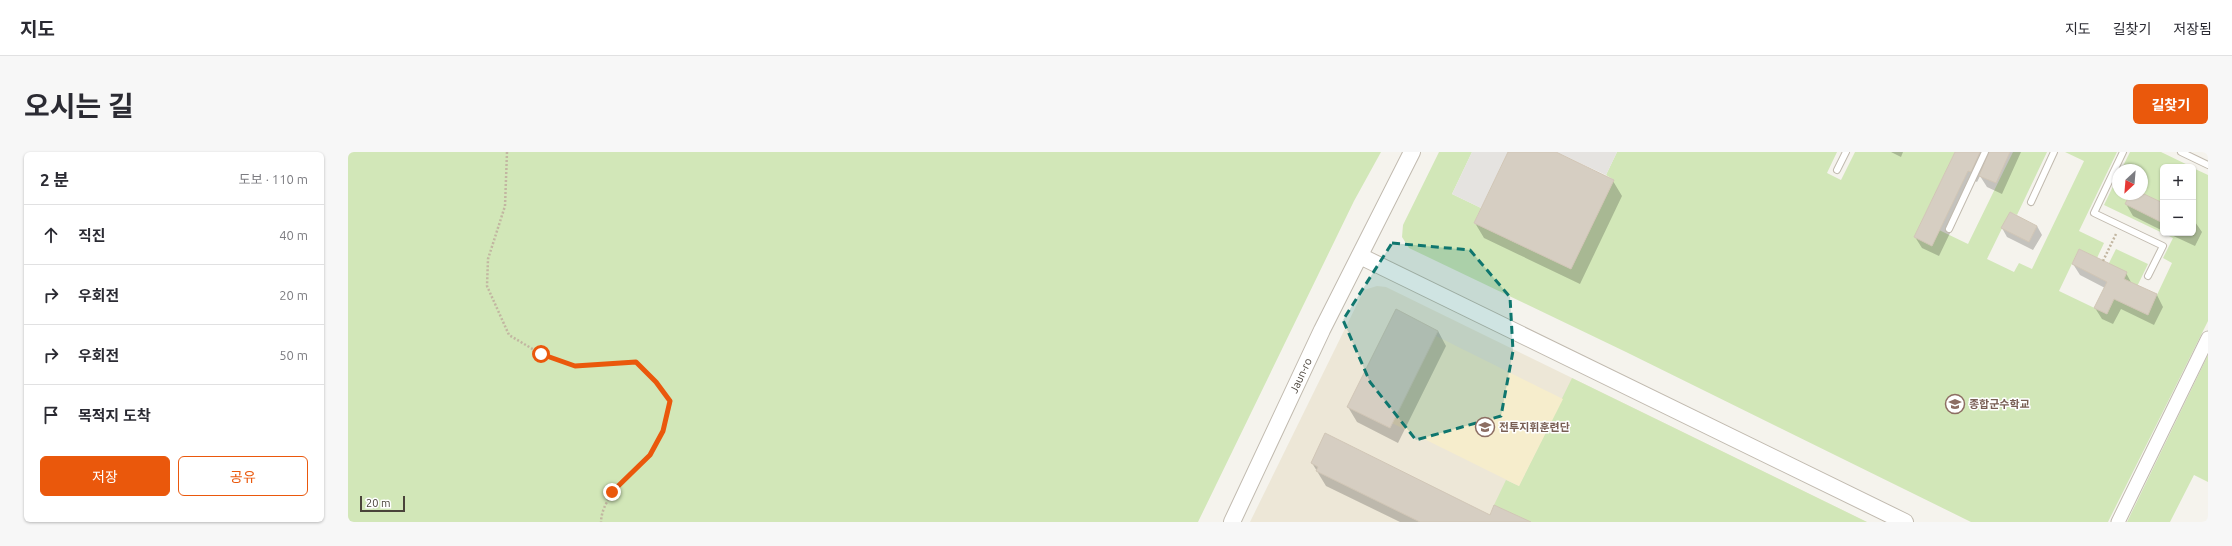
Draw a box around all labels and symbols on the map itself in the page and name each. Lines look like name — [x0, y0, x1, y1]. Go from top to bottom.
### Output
north arrow — [2112, 164, 2148, 200]
route start — [532, 345, 550, 363]
street label: Jaun-ro — [1287, 356, 1314, 395]
school or university icon: 종합군수학교 — [1944, 393, 1966, 415]
place label: 종합군수학교 — [1969, 398, 2030, 410]
school or university icon: 전투지휘훈련단 — [1474, 416, 1496, 438]
place label: 전투지휘훈련단 — [1499, 421, 1570, 433]
route end — [603, 483, 621, 501]
scale bar — [360, 494, 405, 513]

